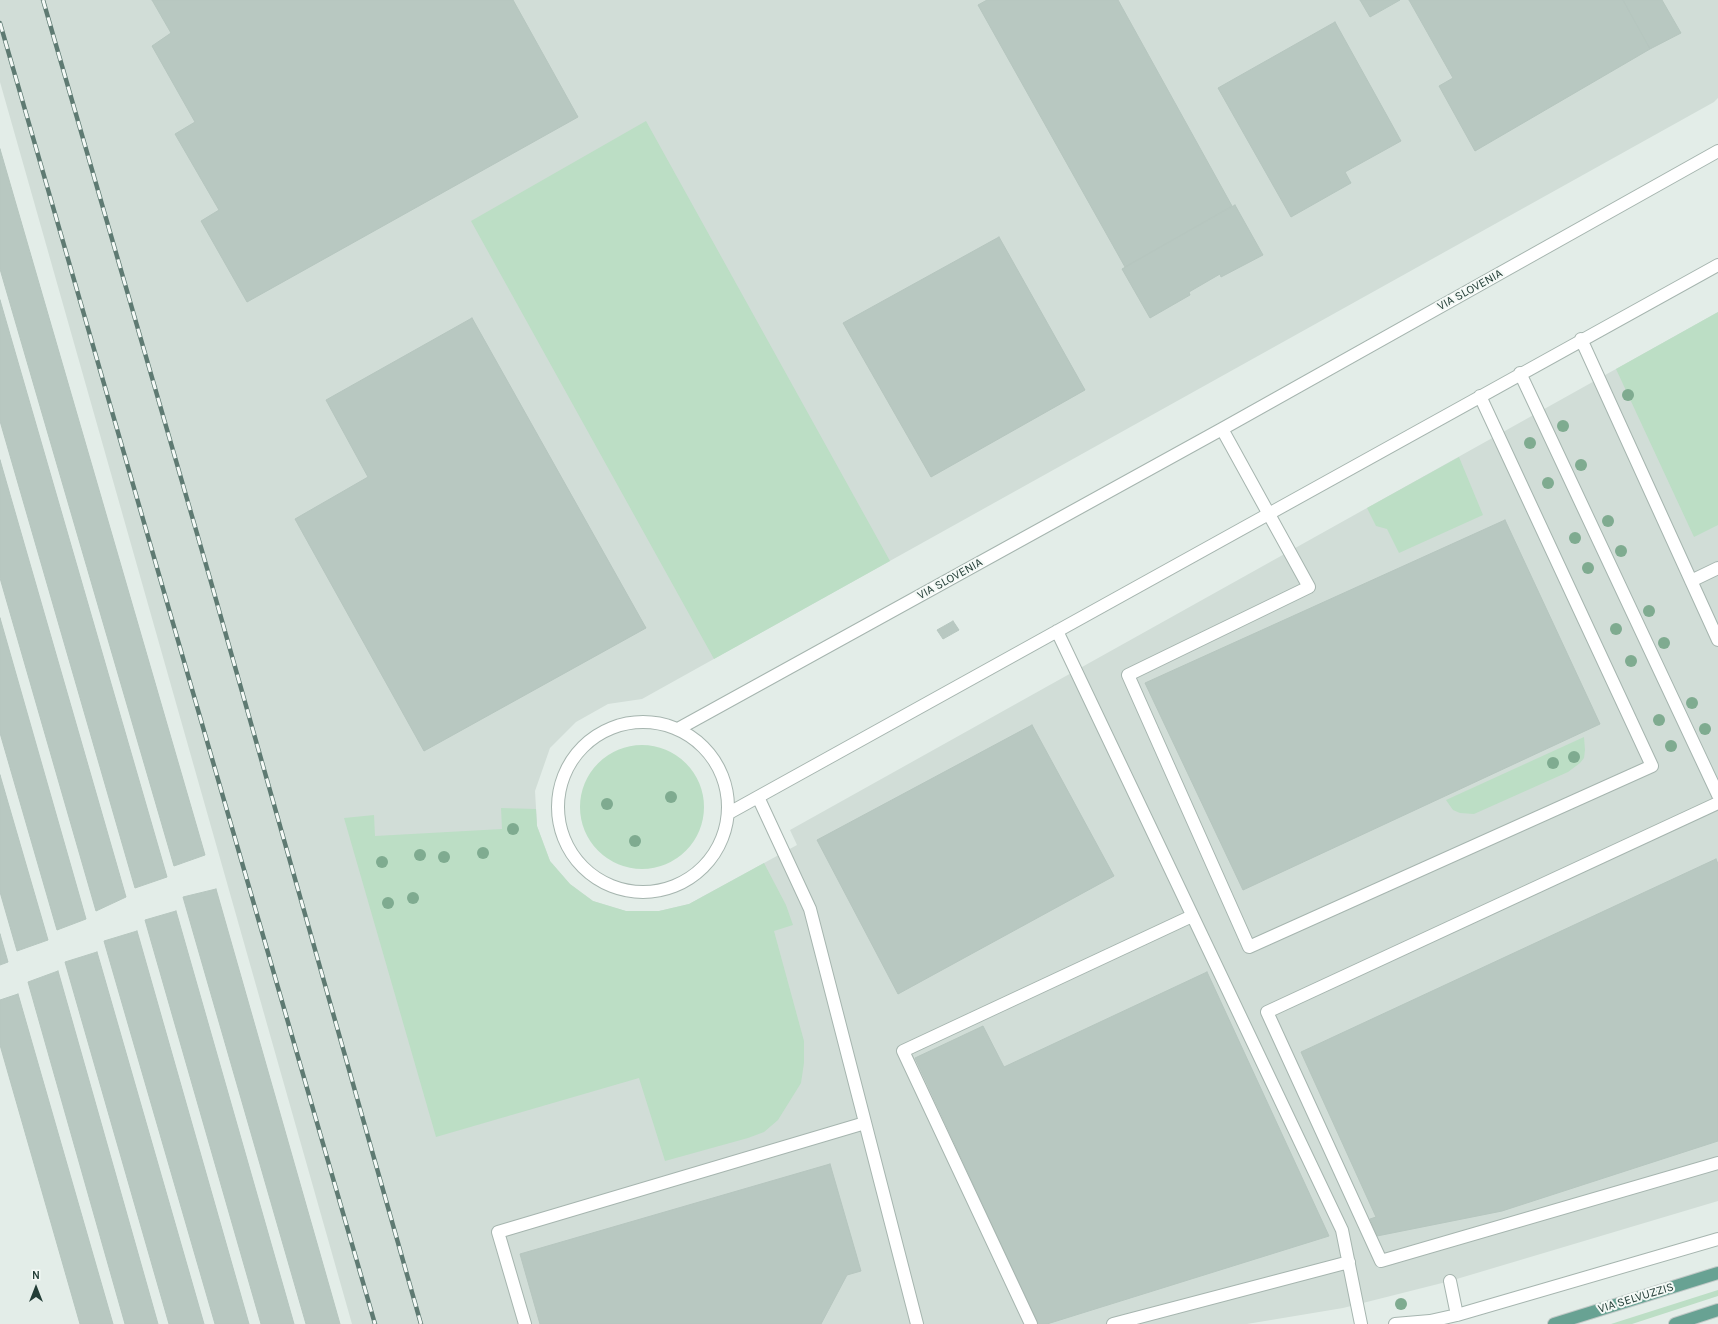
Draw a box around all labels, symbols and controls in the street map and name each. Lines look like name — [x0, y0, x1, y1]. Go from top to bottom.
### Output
street label: VIA SLOVENIA — [1435, 266, 1505, 314]
street label: VIA SLOVENIA — [915, 555, 985, 603]
north arrow — [16, 1268, 56, 1308]
text: N — [32, 1269, 40, 1282]
street label: VIA SELVUZZIS — [1596, 1280, 1676, 1316]

